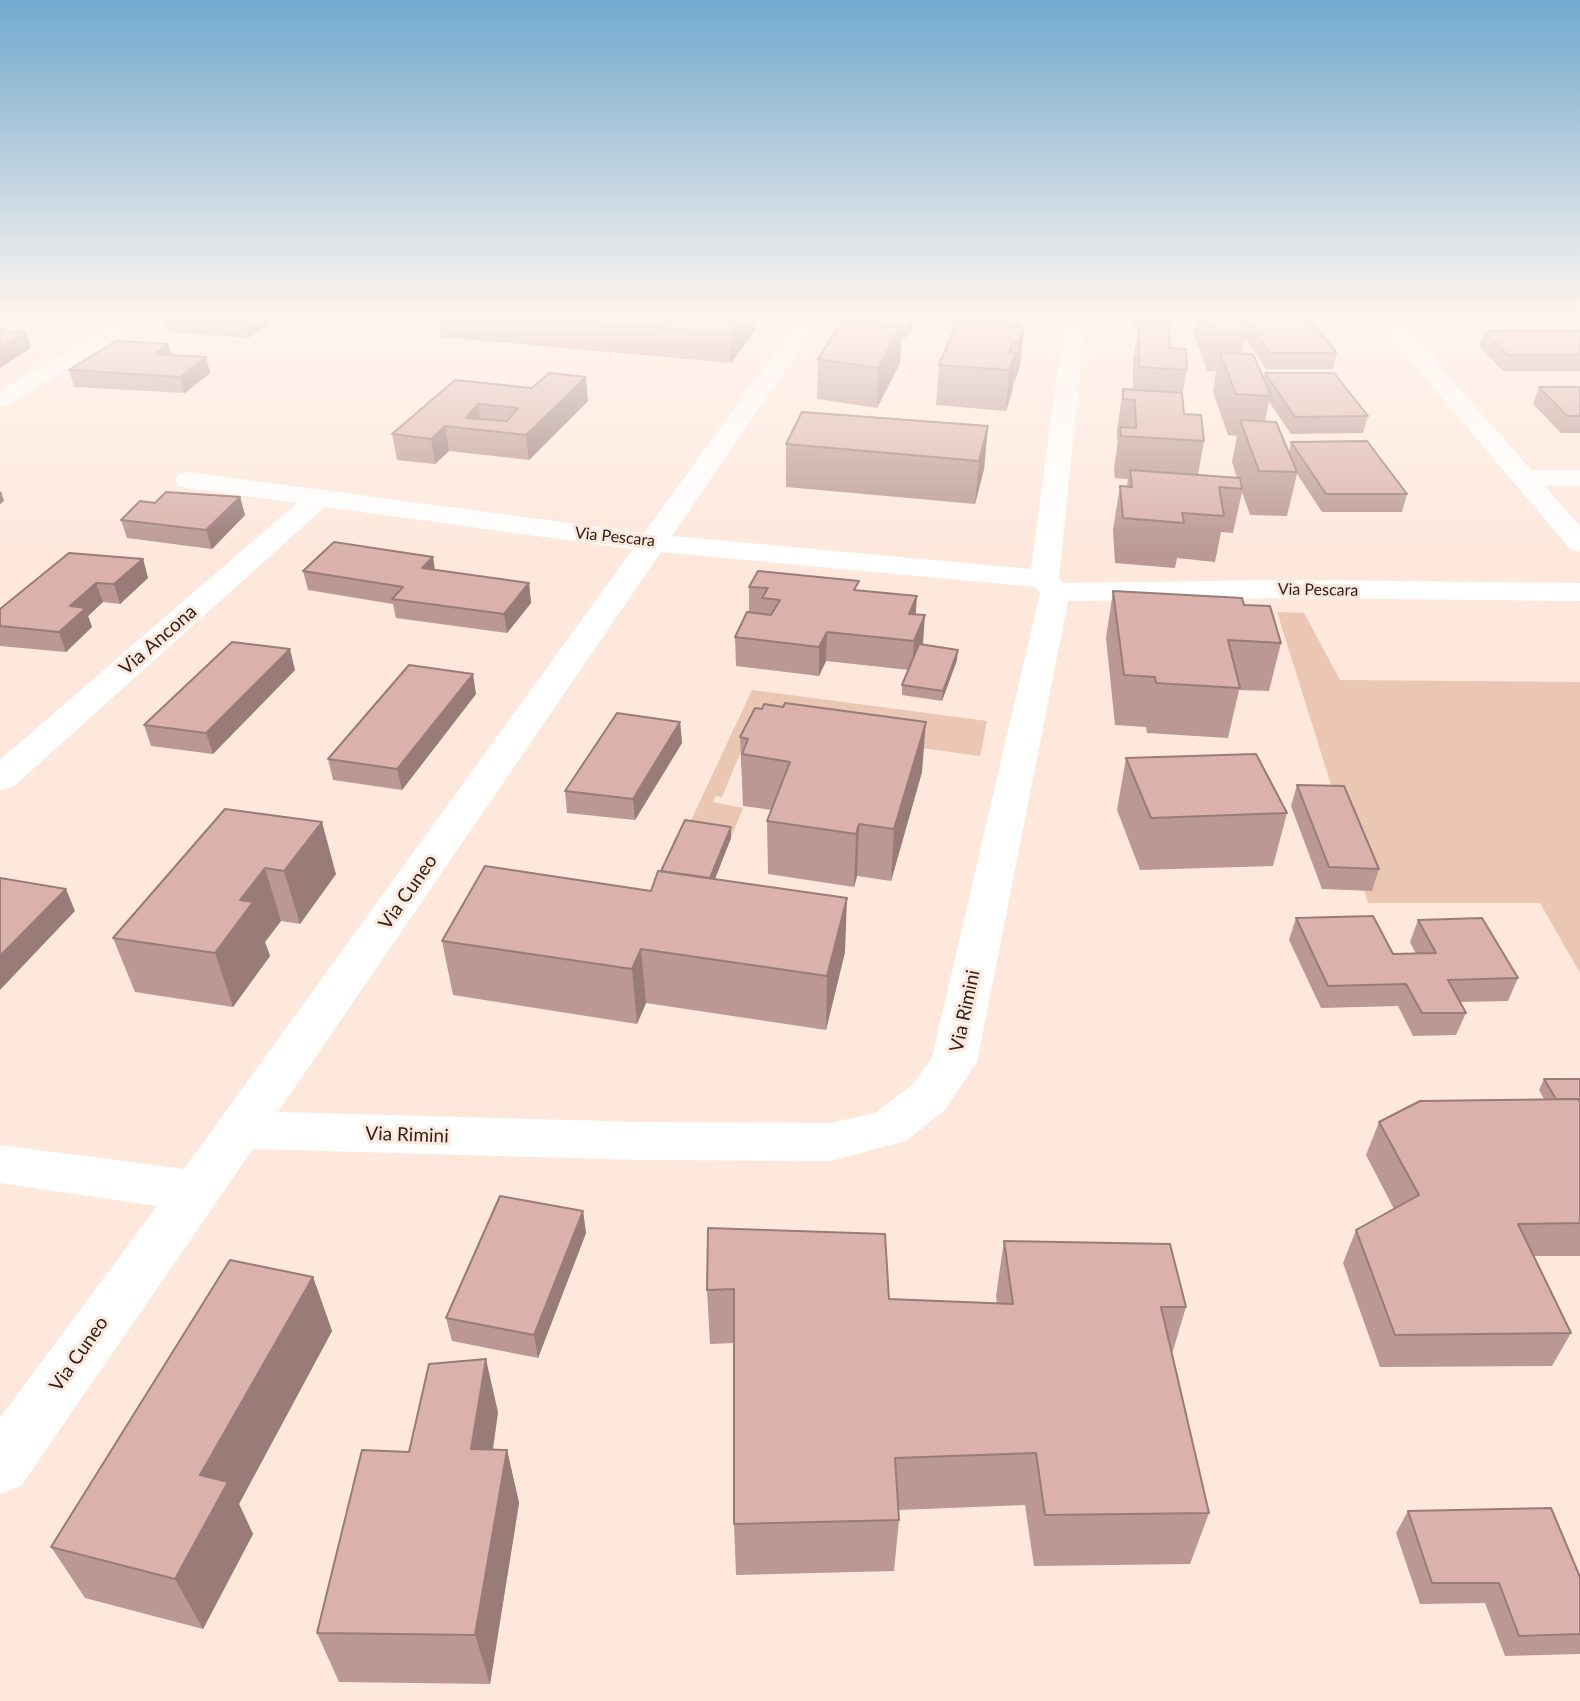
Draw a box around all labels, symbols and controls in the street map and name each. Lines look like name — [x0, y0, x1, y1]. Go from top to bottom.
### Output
street label: Via Pescara — [574, 523, 656, 551]
street label: Via Pescara — [1278, 580, 1358, 600]
street label: Via Ancona — [115, 600, 201, 680]
street label: Via Cuneo — [374, 850, 442, 934]
street label: Via Rimini — [945, 968, 985, 1054]
street label: Via Rimini — [365, 1122, 449, 1148]
street label: Via Cuneo — [45, 1312, 113, 1396]

